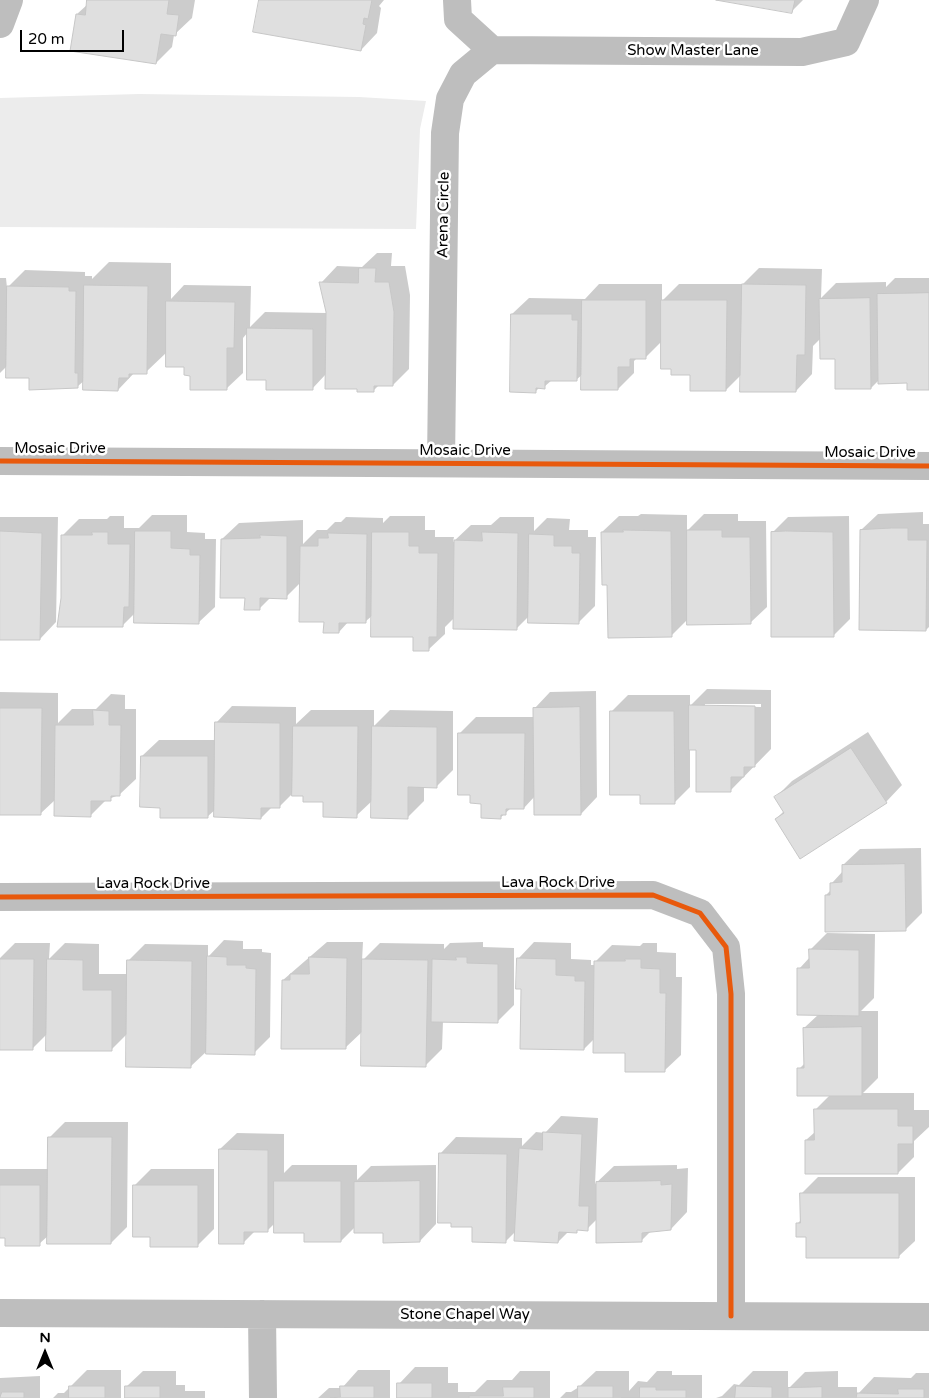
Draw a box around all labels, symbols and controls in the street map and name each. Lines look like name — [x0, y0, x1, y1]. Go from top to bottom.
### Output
scale bar — [22, 20, 126, 52]
text: 20 m — [28, 30, 65, 48]
street label: Show Master Lane — [627, 42, 759, 60]
street label: Arena Circle — [434, 172, 454, 258]
street label: Mosaic Drive — [14, 440, 106, 458]
street label: Mosaic Drive — [419, 442, 511, 460]
street label: Mosaic Drive — [824, 444, 916, 462]
street label: Lava Rock Drive — [501, 874, 615, 892]
street label: Lava Rock Drive — [96, 875, 210, 893]
street label: Stone Chapel Way — [400, 1306, 530, 1324]
north arrow — [20, 1328, 70, 1378]
text: N — [39, 1329, 51, 1346]

